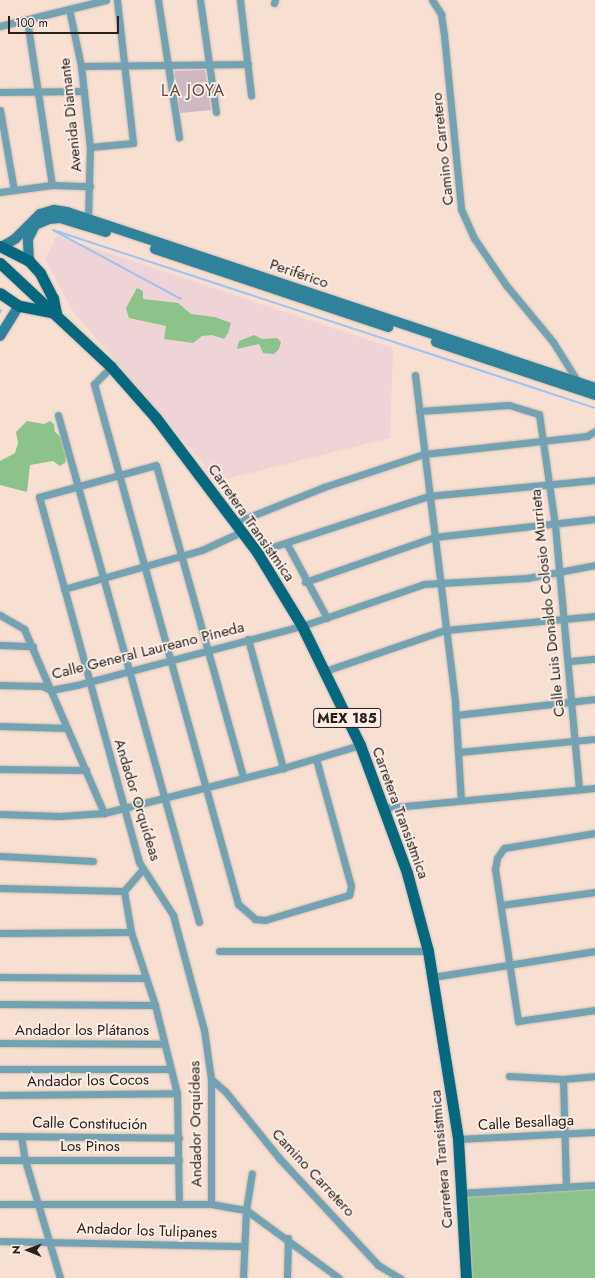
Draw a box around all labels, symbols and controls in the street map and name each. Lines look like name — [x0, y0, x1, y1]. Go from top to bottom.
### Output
scale bar — [10, 8, 121, 34]
text: 100 m — [15, 14, 48, 32]
street label: Avenida Diamante — [56, 57, 86, 173]
district label: LA JOYA — [161, 81, 225, 101]
street label: Camino Carretero — [428, 92, 458, 206]
street label: Periférico — [267, 256, 331, 292]
street label: Carretera Transistmica — [204, 461, 298, 585]
street label: Calle Luis Donaldo Colosio Murrieta — [527, 488, 569, 718]
street label: Calle General Laureano Pineda — [50, 618, 246, 684]
road number: MEX 185 — [313, 706, 381, 730]
street label: Andador Orquídeas — [110, 737, 164, 863]
street label: Carretera Transistmica — [368, 745, 432, 881]
street label: Andador los Plátanos — [15, 1022, 149, 1040]
street label: Andador Orquídeas — [186, 1061, 206, 1187]
street label: Andador los Cocos — [27, 1071, 149, 1091]
street label: Carretera Transistmica — [427, 1089, 457, 1229]
street label: Calle Besallaga — [478, 1112, 574, 1134]
street label: Calle Constitución — [32, 1114, 148, 1134]
street label: Camino Carretero — [268, 1125, 358, 1221]
street label: Los Pinos — [60, 1138, 120, 1156]
street label: Andador los Tulipanes — [76, 1220, 218, 1242]
north arrow — [8, 1230, 48, 1270]
text: N — [8, 1245, 24, 1254]

